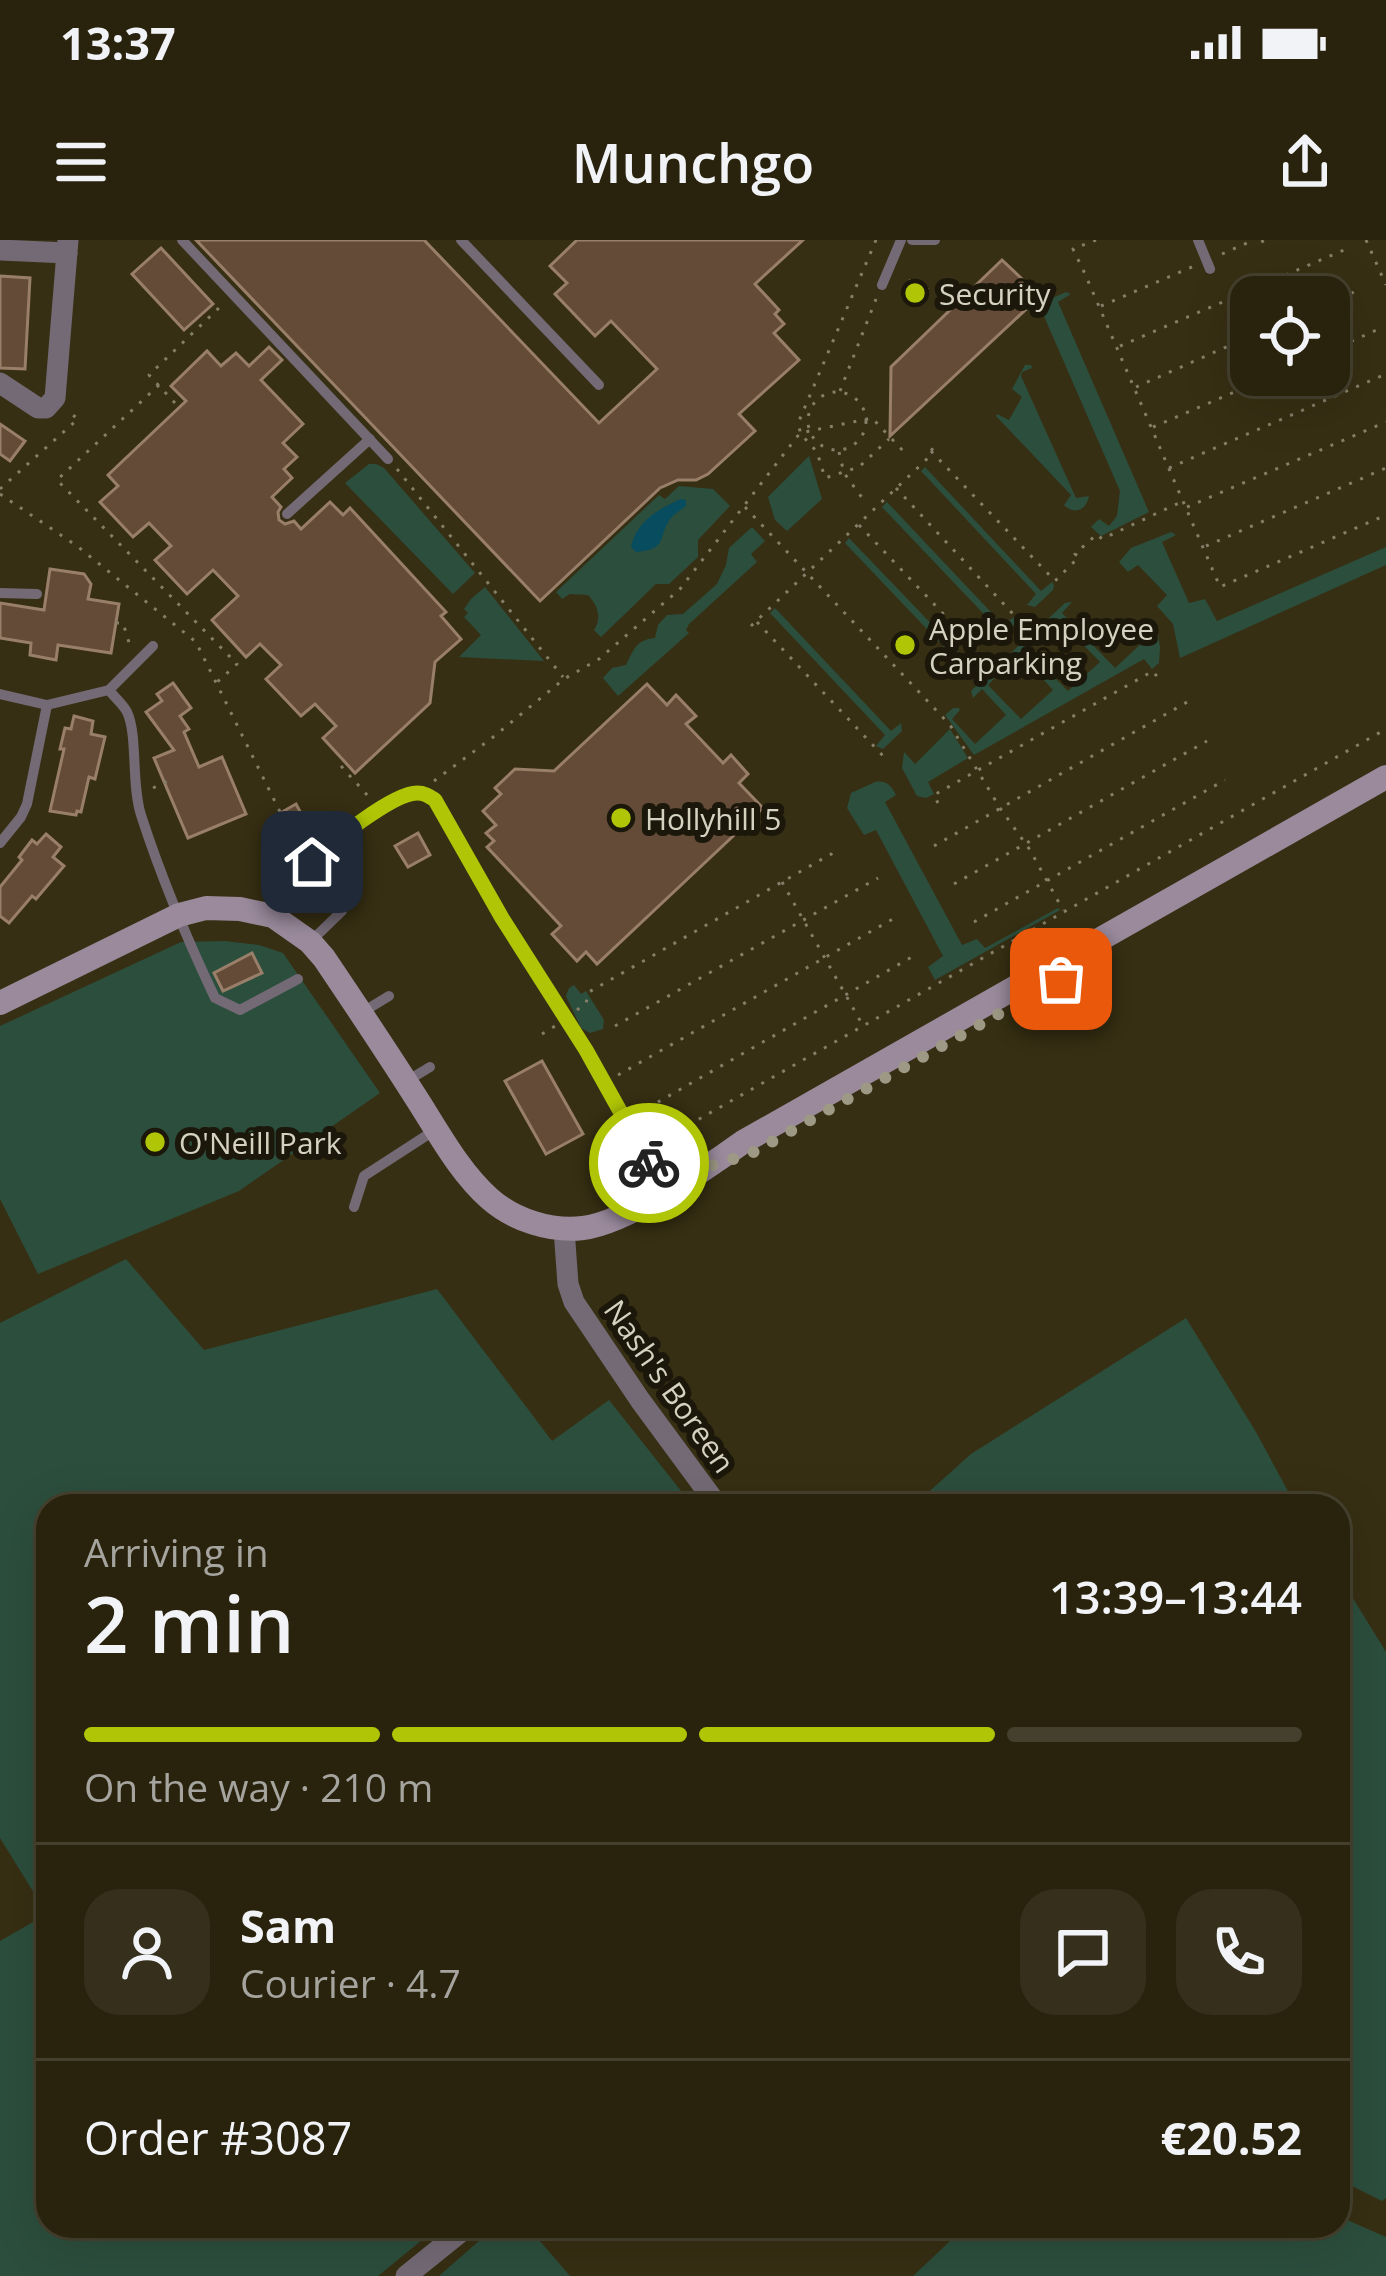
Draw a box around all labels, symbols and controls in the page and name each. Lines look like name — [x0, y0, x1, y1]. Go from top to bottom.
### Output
text: 13:37 — [60, 12, 176, 73]
text: Munchgo — [572, 125, 814, 199]
icon: menu — [48, 129, 114, 195]
icon: share — [1272, 129, 1338, 195]
place label: Security — [939, 273, 1052, 314]
map controls — [1230, 276, 1350, 396]
button: locate — [1230, 276, 1350, 396]
marker: Security — [902, 280, 928, 306]
place label: Apple Employee Carparking — [929, 608, 1154, 683]
marker: Apple Employee Carparking — [892, 632, 918, 658]
place label: Hollyhill 5 — [645, 798, 781, 839]
marker: Hollyhill 5 — [608, 805, 634, 831]
pin — [261, 811, 363, 913]
icon: home — [279, 829, 345, 895]
pin — [1010, 928, 1112, 1030]
icon: bag — [1028, 946, 1094, 1012]
courier — [589, 1103, 709, 1223]
place label: O'Neill Park — [179, 1122, 342, 1163]
marker: O'Neill Park — [142, 1129, 168, 1155]
icon: bike — [616, 1130, 682, 1196]
street label: Nash's Boreen — [595, 1291, 745, 1481]
text: Arriving in — [84, 1525, 269, 1578]
text: 13:39–13:44 — [1049, 1566, 1302, 1627]
text: 2 min — [84, 1570, 295, 1676]
text: On the way · 210 m — [84, 1760, 433, 1813]
button: person — [84, 1889, 210, 2015]
button: chat — [1020, 1889, 1146, 2015]
button: phone — [1176, 1889, 1302, 2015]
text: Sam — [240, 1895, 336, 1956]
text: Courier · 4.7 — [240, 1956, 461, 2009]
text: Order #3087 — [84, 2107, 352, 2168]
text: €20.52 — [1161, 2107, 1302, 2168]

